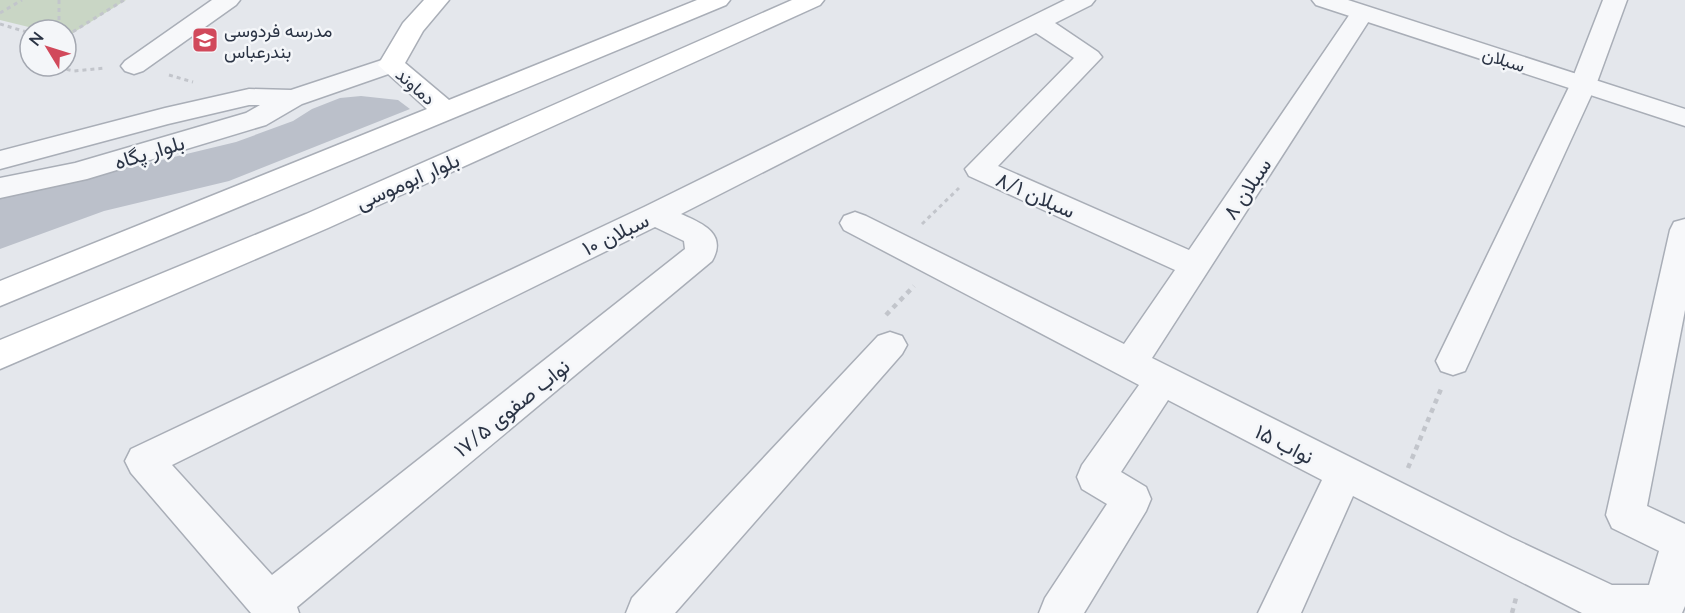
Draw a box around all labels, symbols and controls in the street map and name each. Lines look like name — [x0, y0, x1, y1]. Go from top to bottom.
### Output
north arrow — [18, 18, 78, 78]
place label: مدرسه فردوسی بندرعباس — [224, 19, 332, 63]
school or university icon: مدرسه فردوسی بندرعباس — [190, 25, 220, 55]
text: N — [25, 28, 47, 49]
street label: سبلان — [1480, 42, 1528, 76]
street label: دماوند — [391, 63, 440, 110]
street label: بلوار پگاه — [111, 128, 188, 176]
street label: بلوار ابوموسی — [351, 146, 463, 216]
street label: سبلان ۸ — [1216, 153, 1276, 224]
street label: سبلان ۸/۱ — [992, 165, 1079, 223]
street label: سبلان ۱۰ — [578, 206, 653, 261]
street label: نواب صفوی ۱۷/۵ — [448, 353, 575, 463]
street label: نواب ۱۵ — [1251, 418, 1318, 470]

